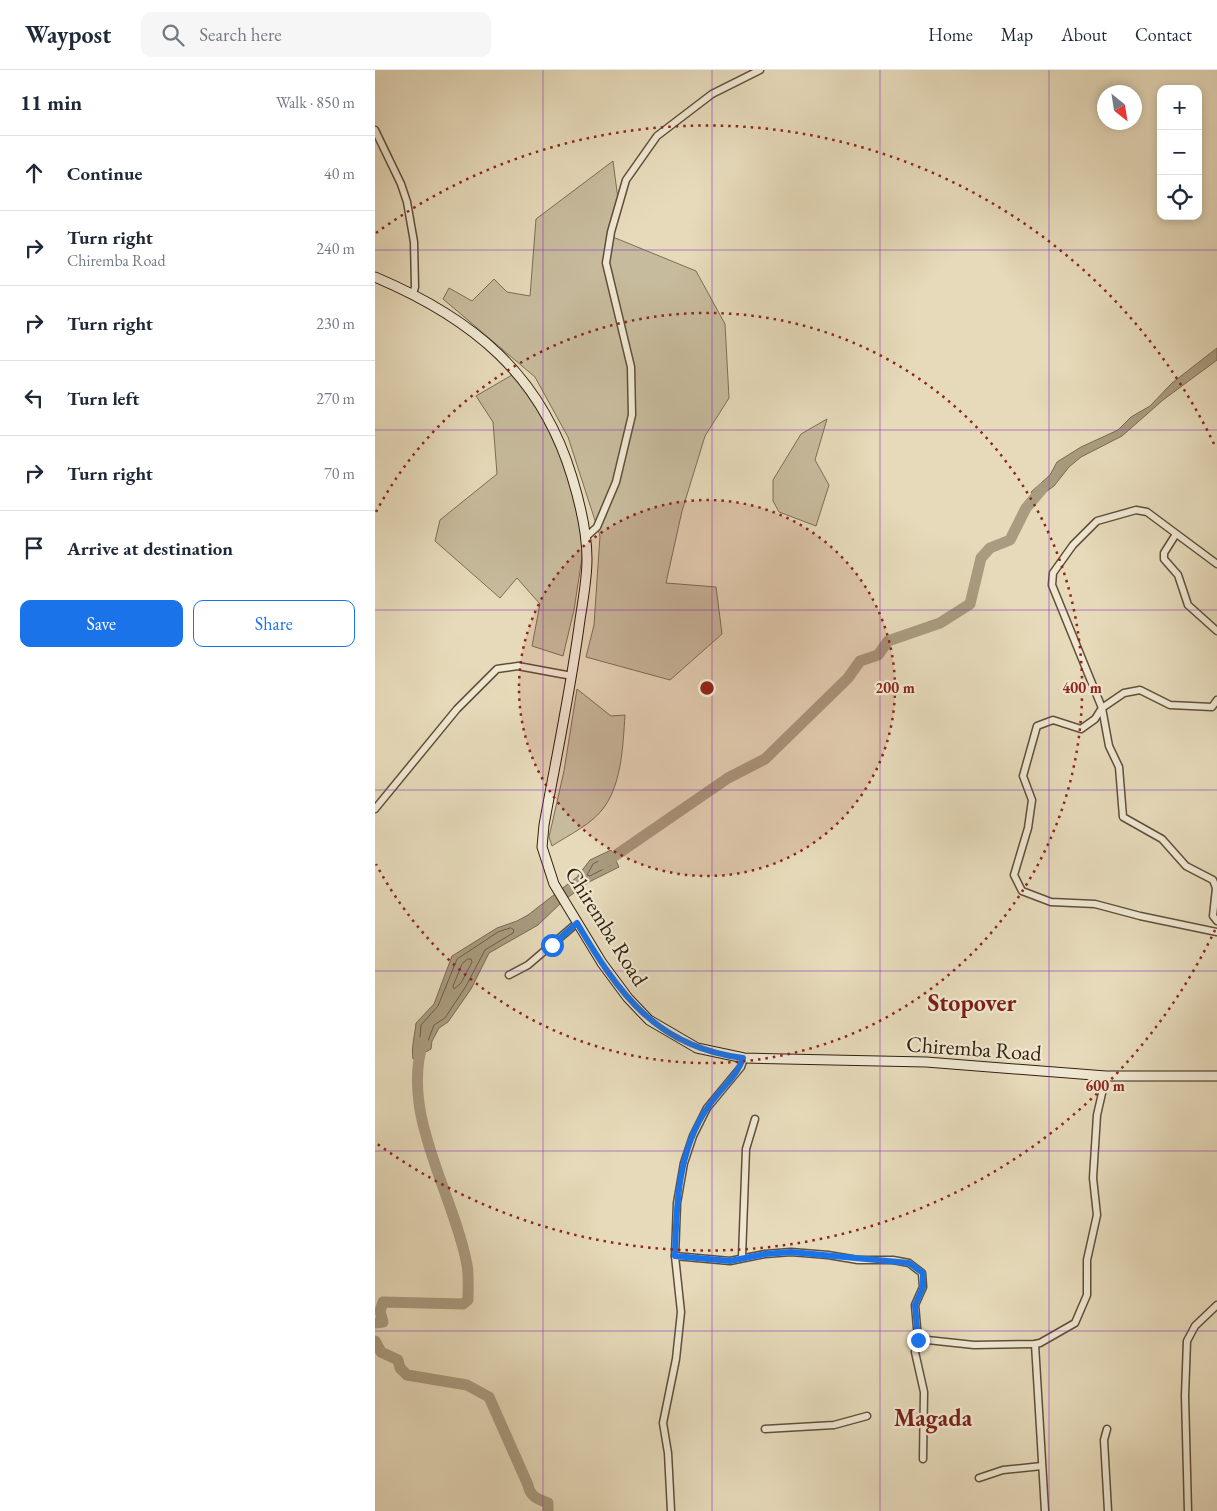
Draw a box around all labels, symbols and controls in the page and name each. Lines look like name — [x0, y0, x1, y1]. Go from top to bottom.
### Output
search box — [141, 12, 491, 57]
text: Waypost — [25, 19, 111, 50]
icon: search — [159, 21, 187, 49]
text: Search here — [199, 22, 282, 47]
text: Home — [928, 23, 973, 46]
text: Map — [1001, 23, 1033, 46]
text: About — [1061, 23, 1107, 46]
text: Contact — [1135, 23, 1192, 46]
north arrow — [1097, 85, 1142, 130]
map controls — [1157, 85, 1202, 220]
button: + — [1157, 85, 1202, 130]
text: 11 min — [20, 89, 82, 116]
text: Walk · 850 m — [276, 92, 355, 113]
button: − — [1157, 130, 1202, 175]
icon: ahead — [20, 159, 48, 187]
text: Continue — [67, 161, 142, 186]
text: 40 m — [324, 163, 355, 184]
button: locate — [1157, 175, 1202, 220]
text: Turn right — [67, 225, 153, 250]
icon: right — [20, 234, 48, 262]
text: 240 m — [316, 238, 355, 259]
text: Chiremba Road — [67, 250, 166, 271]
icon: right — [20, 309, 48, 337]
text: Turn right — [67, 311, 153, 336]
text: 230 m — [316, 313, 355, 334]
icon: left — [20, 384, 48, 412]
text: Turn left — [67, 386, 139, 411]
text: 270 m — [316, 388, 355, 409]
icon: right — [20, 459, 48, 487]
text: Turn right — [67, 461, 153, 486]
text: 70 m — [324, 463, 355, 484]
icon: arrive — [20, 534, 48, 562]
text: Arrive at destination — [67, 536, 233, 561]
button: Save — [20, 600, 183, 647]
button: Share — [193, 600, 355, 647]
text: 200 m — [875, 678, 915, 697]
text: 400 m — [1062, 678, 1102, 697]
centre of rings — [698, 679, 716, 697]
street label: Chiremba Road — [558, 861, 655, 992]
route start — [541, 934, 564, 957]
district label: Stopover — [928, 987, 1017, 1018]
street label: Chiremba Road — [905, 1029, 1043, 1068]
text: 600 m — [1085, 1076, 1125, 1095]
route end — [907, 1329, 930, 1352]
district label: Magada — [894, 1402, 973, 1434]

